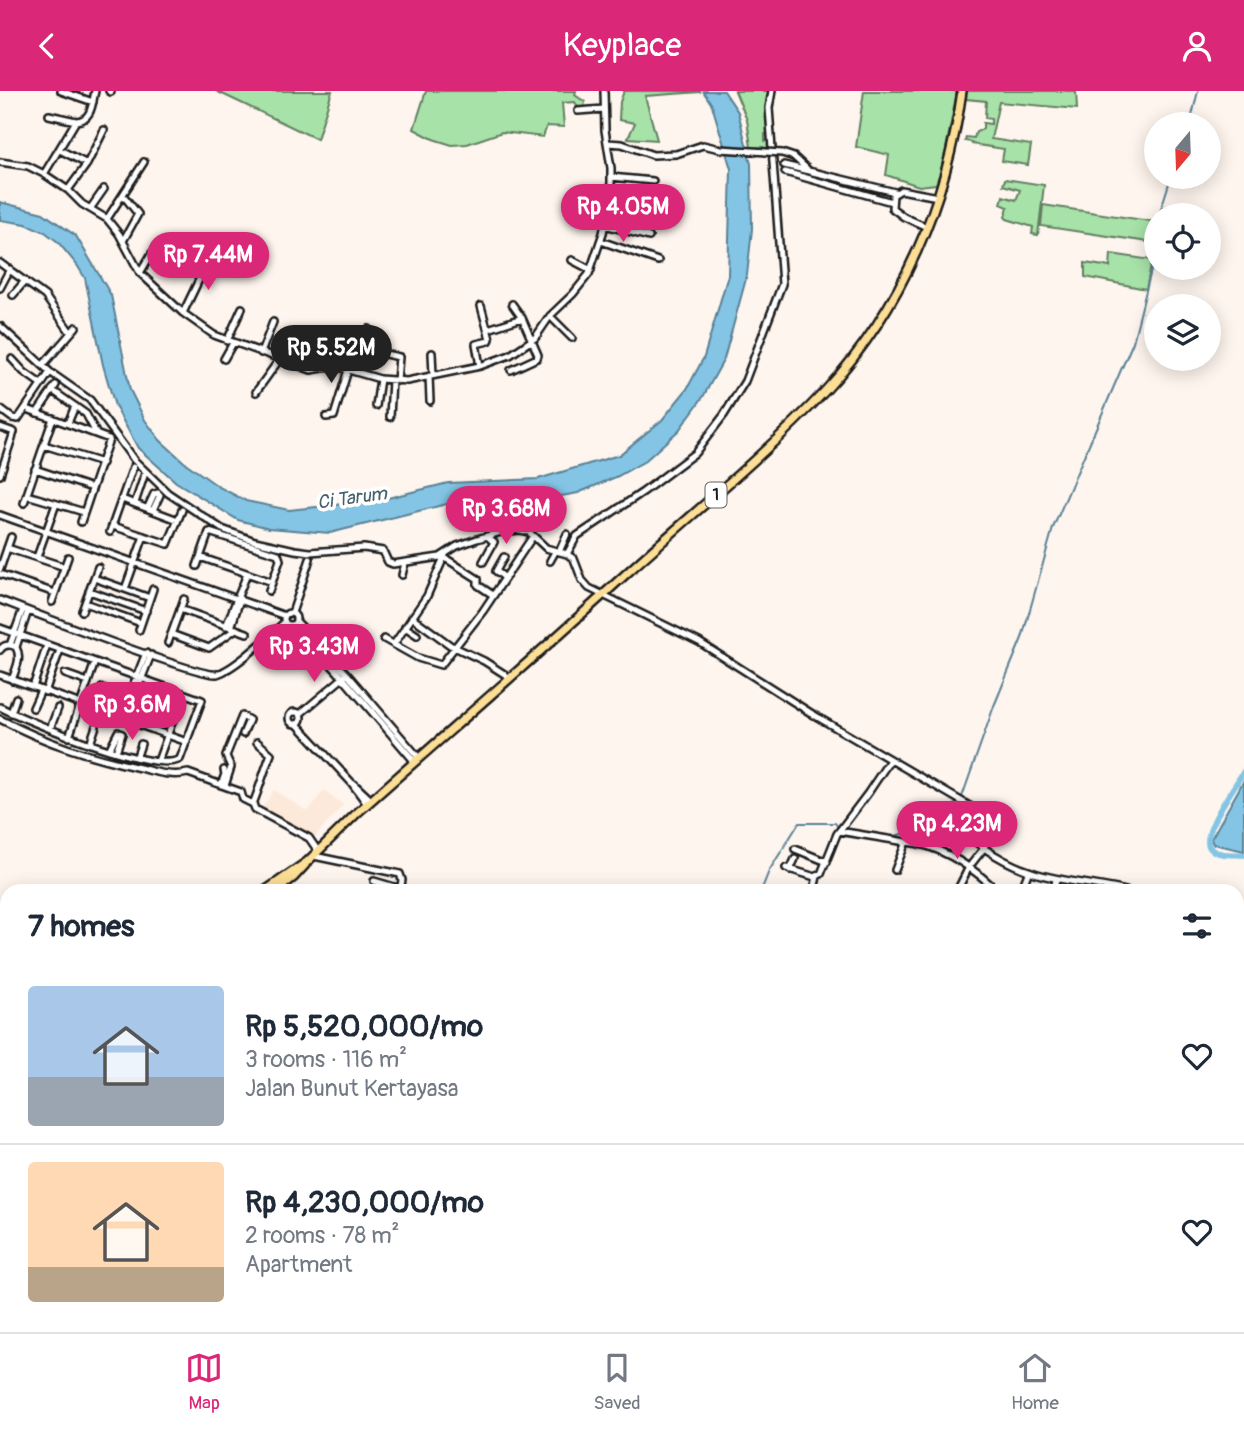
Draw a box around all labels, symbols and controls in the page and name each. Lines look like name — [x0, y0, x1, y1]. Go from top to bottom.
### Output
text: Keyplace — [563, 26, 681, 66]
icon: back — [28, 27, 66, 65]
icon: person — [1178, 27, 1216, 65]
north arrow — [1144, 112, 1222, 189]
map controls — [1144, 112, 1221, 371]
pin: Rp 4.05M — [551, 185, 695, 244]
text: Rp 4.05M — [577, 192, 669, 221]
button: locate — [1144, 203, 1221, 280]
pin: Rp 7.44M — [136, 233, 280, 292]
text: Rp 7.44M — [163, 240, 253, 269]
button: layers — [1144, 294, 1221, 371]
pin: Rp 5.52M — [259, 325, 403, 385]
text: Rp 5.52M — [287, 333, 375, 362]
water label: Ci Tarum — [316, 481, 389, 515]
road number: 1 — [706, 483, 726, 507]
pin: Rp 3.68M — [434, 487, 578, 546]
text: Rp 3.68M — [462, 494, 550, 523]
pin: Rp 3.43M — [242, 625, 386, 684]
text: Rp 3.43M — [269, 632, 359, 661]
pin: Rp 3.6M — [67, 683, 197, 742]
text: Rp 3.6M — [94, 690, 170, 719]
pin: Rp 4.23M — [885, 801, 1029, 861]
text: Rp 4.23M — [912, 809, 1002, 838]
icon: filters — [1178, 907, 1216, 945]
text: 7 homes — [28, 908, 135, 945]
text: Rp 5,520,000/mo — [245, 1008, 483, 1045]
icon: home — [84, 1014, 168, 1098]
icon: heart — [1178, 1037, 1216, 1075]
text: 3 rooms · 116 m² — [245, 1045, 407, 1074]
text: Jalan Bunut Kertayasa — [245, 1074, 459, 1103]
text: Rp 4,230,000/mo — [245, 1184, 484, 1221]
icon: home — [84, 1190, 168, 1274]
icon: heart — [1178, 1213, 1216, 1251]
text: 2 rooms · 78 m² — [245, 1221, 399, 1250]
text: Apartment — [245, 1250, 352, 1279]
tab: Map — [185, 1349, 223, 1415]
tab: Saved — [593, 1349, 641, 1415]
tab: Home — [1011, 1349, 1059, 1415]

